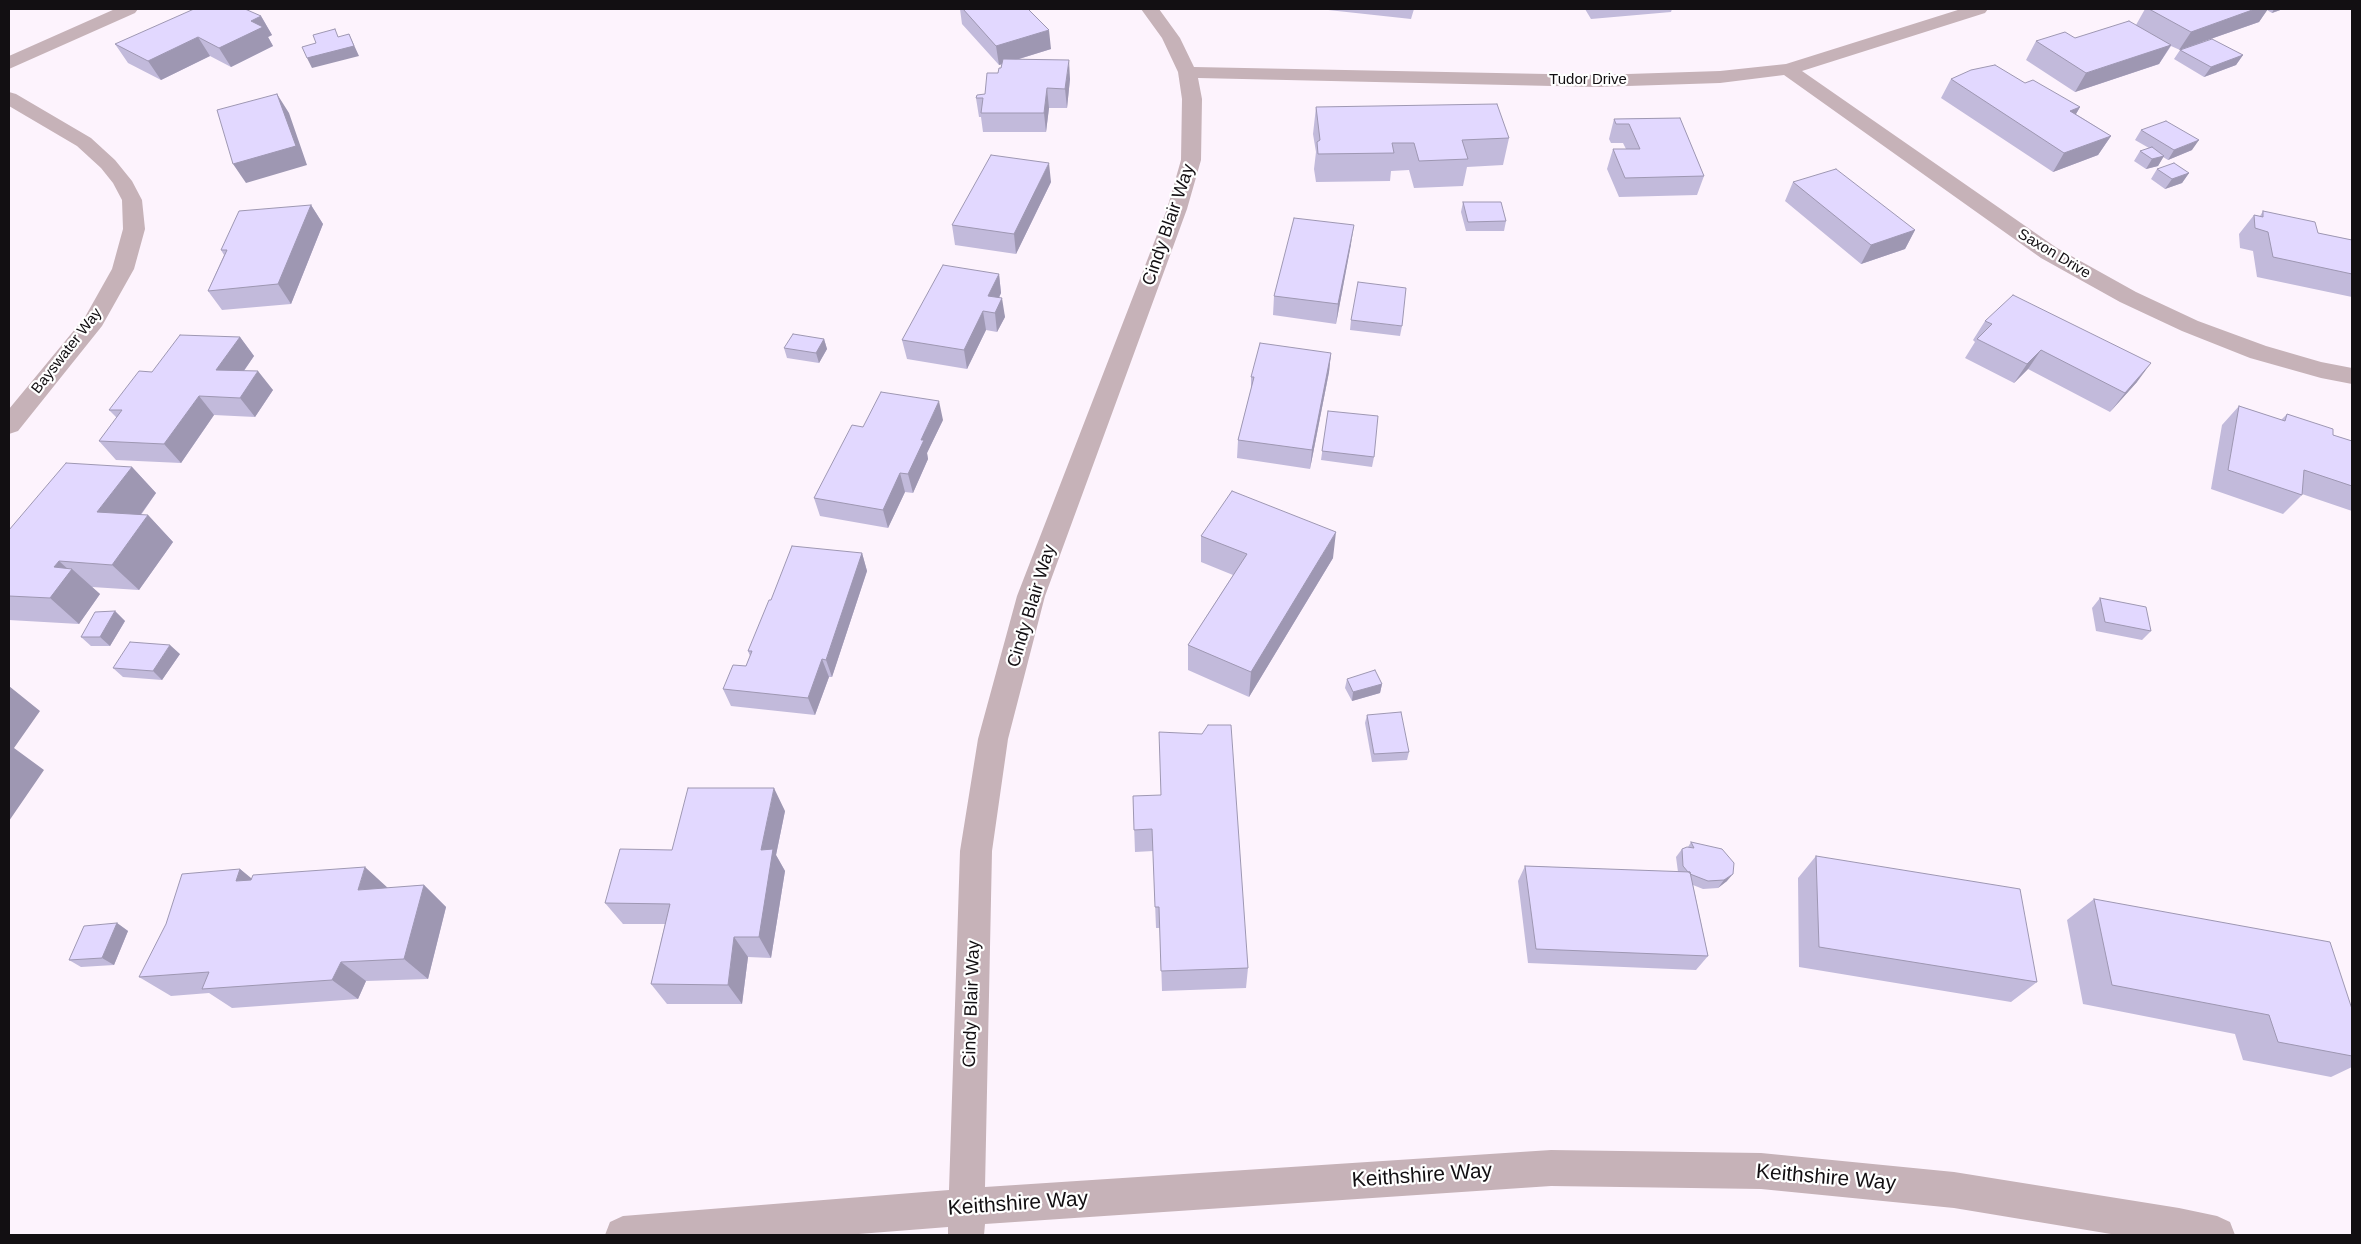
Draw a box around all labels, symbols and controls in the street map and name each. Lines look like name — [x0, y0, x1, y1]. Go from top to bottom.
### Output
street label: Tudor Drive — [1549, 71, 1627, 89]
street label: Cindy Blair Way — [1138, 161, 1200, 289]
street label: Saxon Drive — [2014, 225, 2094, 283]
street label: Bayswater Way — [28, 305, 106, 397]
street label: Cindy Blair Way — [1003, 542, 1061, 670]
street label: Cindy Blair Way — [959, 940, 985, 1068]
street label: Keithshire Way — [1351, 1159, 1493, 1193]
street label: Keithshire Way — [1755, 1159, 1897, 1197]
street label: Keithshire Way — [947, 1187, 1089, 1221]

